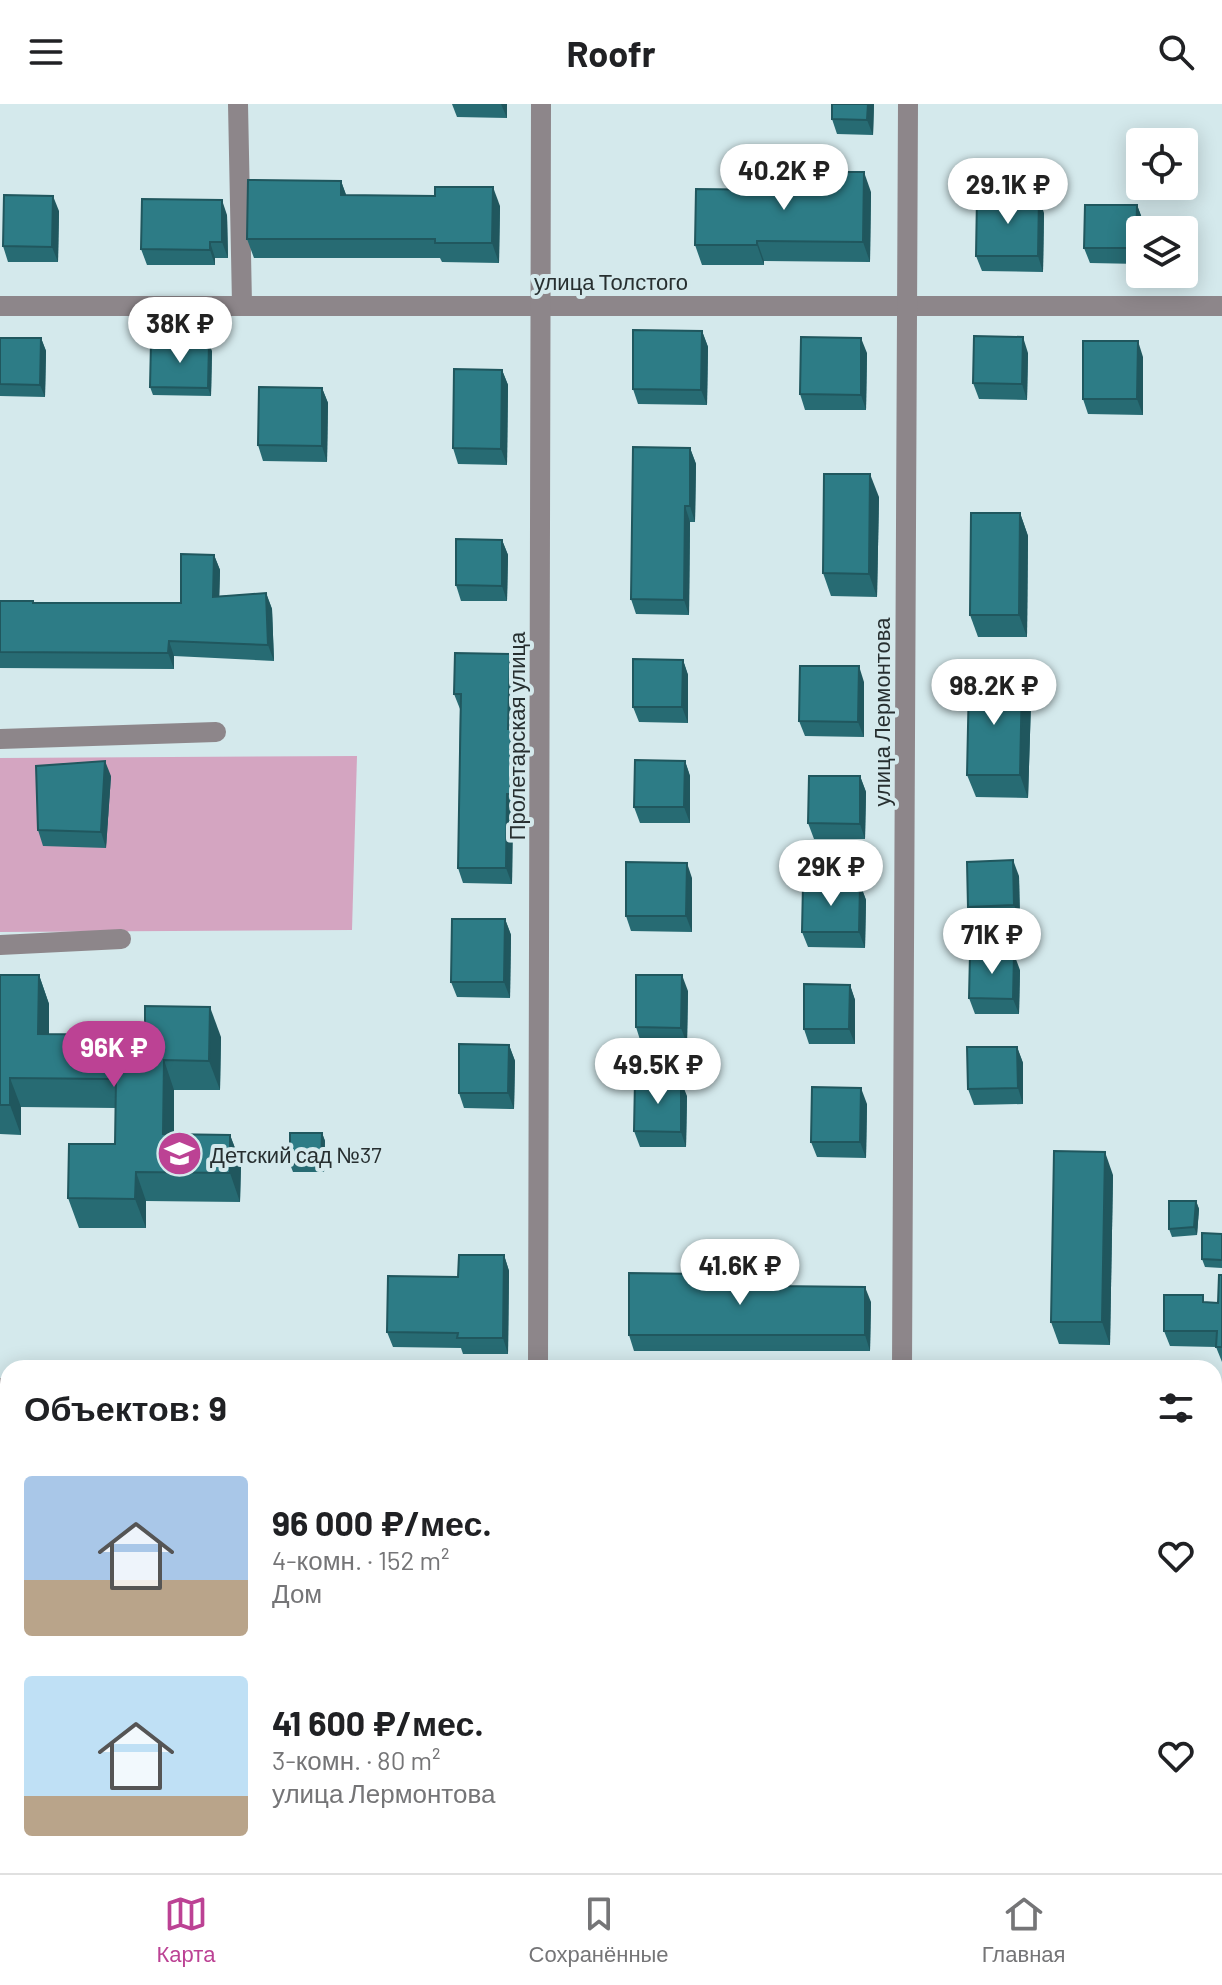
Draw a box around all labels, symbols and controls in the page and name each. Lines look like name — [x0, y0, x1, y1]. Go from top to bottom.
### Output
icon: menu — [24, 30, 68, 74]
icon: search — [1154, 30, 1198, 74]
text: Roofr — [566, 31, 656, 74]
map controls — [1126, 128, 1198, 288]
button: locate — [1126, 128, 1198, 200]
pin: 40.2K ₽ — [710, 144, 858, 212]
text: 40.2K ₽ — [738, 154, 830, 185]
pin: 29.1K ₽ — [934, 158, 1082, 226]
text: 29.1K ₽ — [966, 168, 1050, 199]
button: layers — [1126, 216, 1198, 288]
street label: улица Толстого — [534, 268, 688, 295]
pin: 38K ₽ — [124, 297, 236, 365]
text: 38K ₽ — [146, 307, 214, 338]
street label: улица Лермонтова — [868, 617, 895, 807]
street label: Пролетарская улица — [503, 631, 530, 840]
pin: 98.2K ₽ — [920, 659, 1068, 727]
text: 98.2K ₽ — [949, 669, 1039, 700]
pin: 29K ₽ — [775, 840, 887, 908]
text: 29K ₽ — [797, 850, 865, 881]
pin: 71K ₽ — [936, 908, 1048, 976]
text: 71K ₽ — [961, 918, 1023, 949]
pin: 96K ₽ — [58, 1021, 170, 1089]
text: 96K ₽ — [80, 1031, 148, 1062]
pin: 49.5K ₽ — [584, 1038, 732, 1106]
text: 49.5K ₽ — [613, 1048, 703, 1079]
school or university icon: Детский сад №37 — [155, 1130, 203, 1178]
place label: Детский сад №37 — [210, 1141, 382, 1168]
pin: 41.6K ₽ — [666, 1239, 814, 1307]
text: 41.6K ₽ — [698, 1249, 782, 1280]
icon: filters — [1154, 1386, 1198, 1430]
text: Объектов: 9 — [24, 1387, 227, 1428]
text: 96 000 ₽/мес. — [272, 1502, 492, 1543]
icon: home — [88, 1508, 184, 1604]
icon: heart — [1154, 1534, 1198, 1578]
text: 4-комн. · 152 m² — [272, 1544, 450, 1575]
text: Дом — [272, 1577, 322, 1608]
text: 41 600 ₽/мес. — [272, 1702, 484, 1743]
icon: home — [88, 1708, 184, 1804]
icon: heart — [1154, 1734, 1198, 1778]
text: 3-комн. · 80 m² — [272, 1744, 441, 1775]
text: улица Лермонтова — [272, 1777, 495, 1808]
tab: Карта — [157, 1892, 215, 1968]
tab: Сохранённые — [529, 1892, 669, 1968]
tab: Главная — [982, 1892, 1065, 1968]

